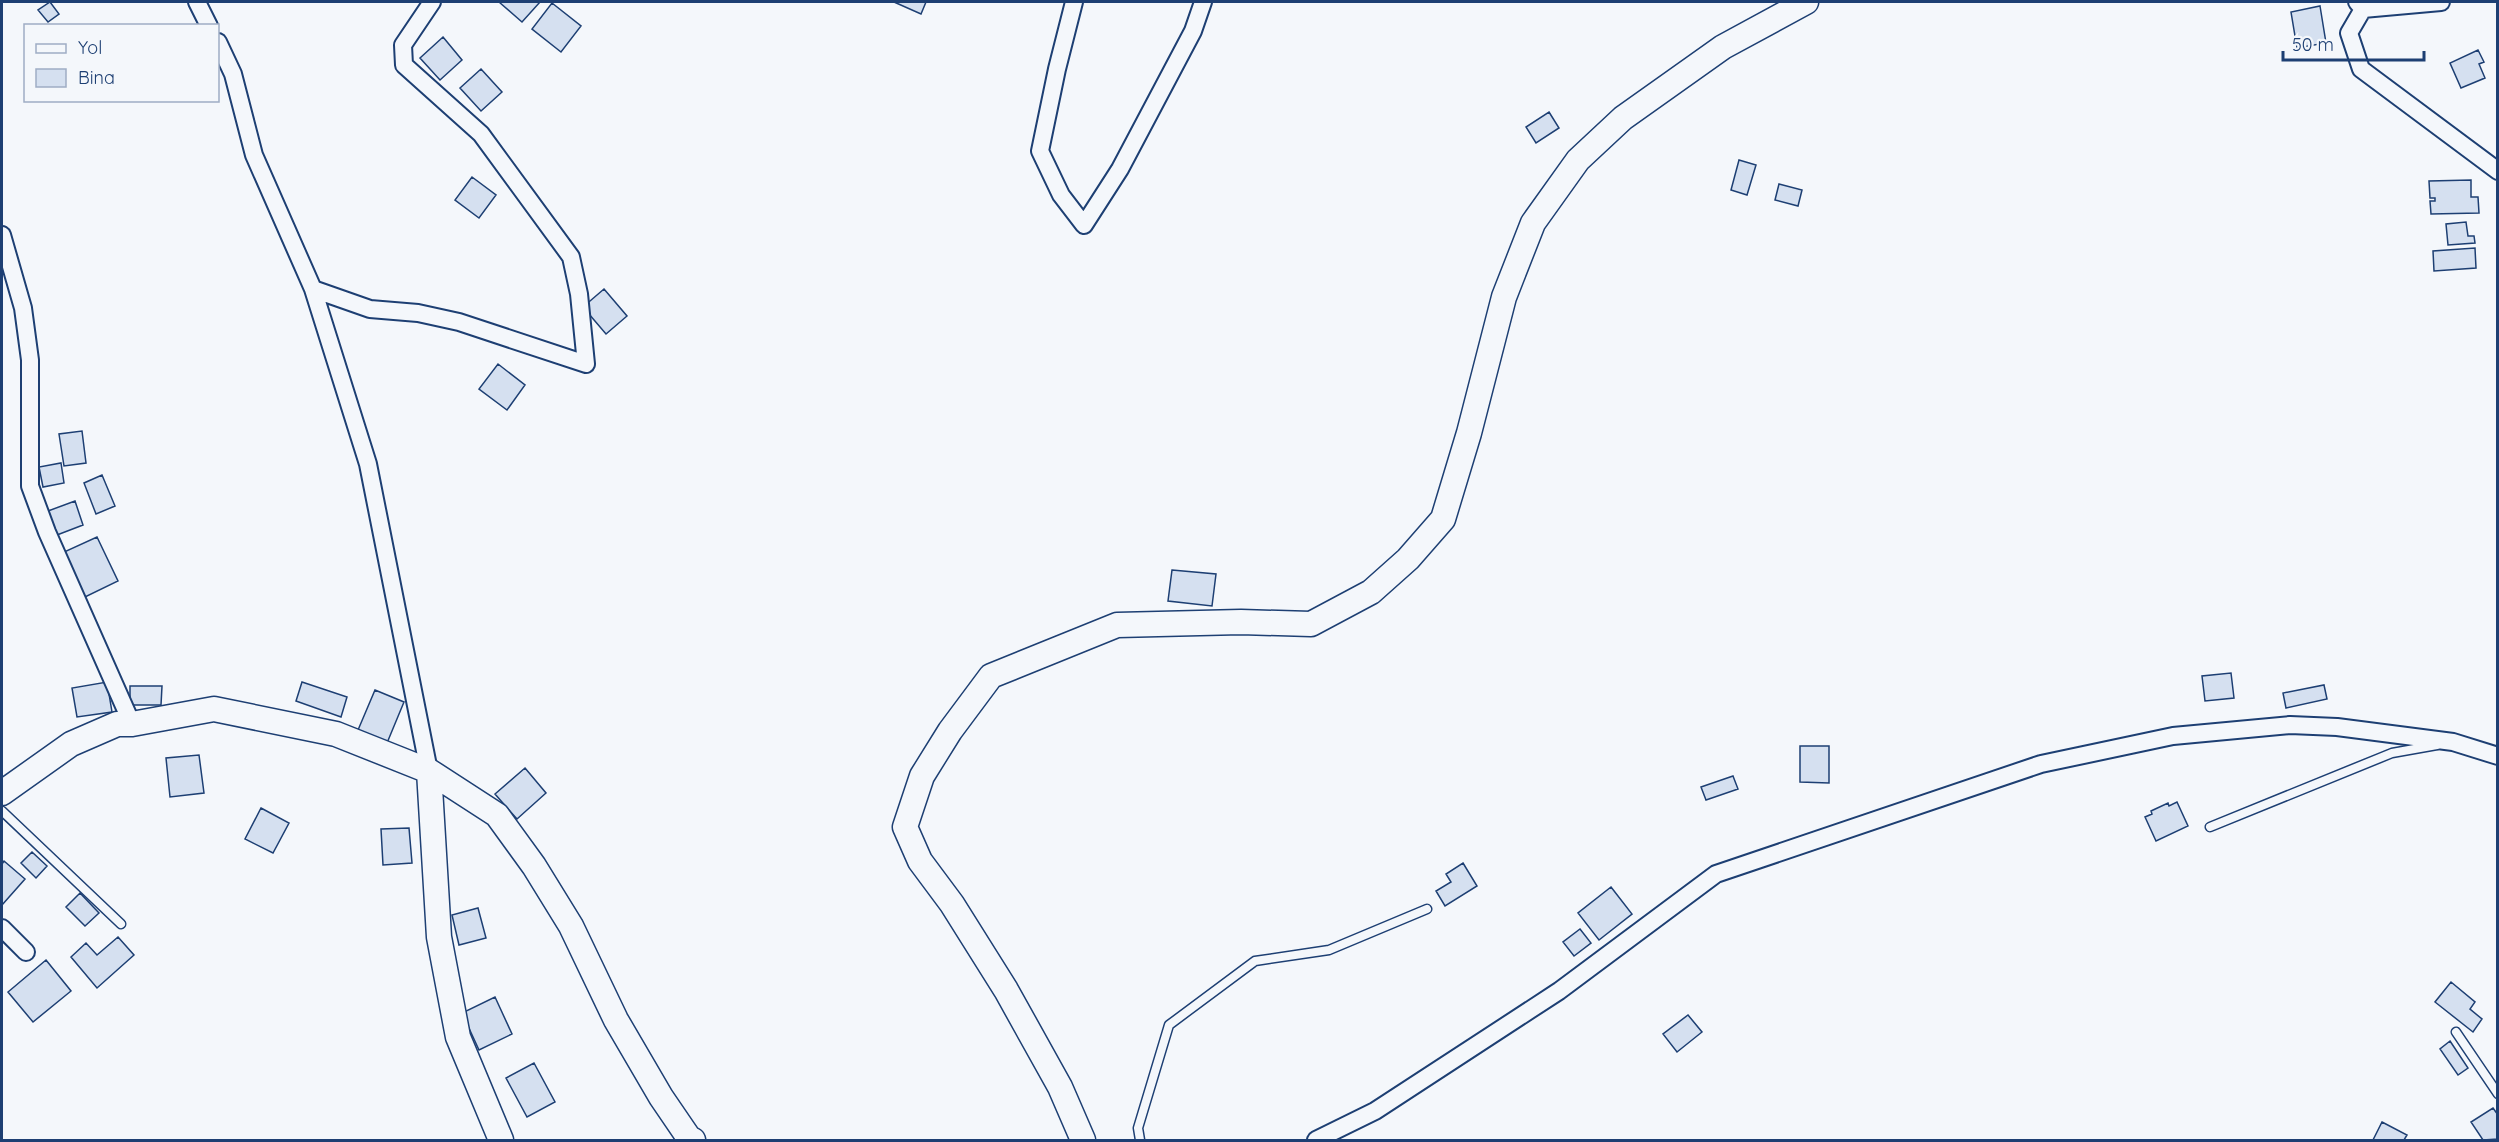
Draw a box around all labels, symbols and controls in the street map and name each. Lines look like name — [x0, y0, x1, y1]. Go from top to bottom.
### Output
legend — [24, 24, 219, 102]
scale bar — [2283, 24, 2424, 62]
text: 50 m — [2292, 33, 2334, 56]
text: Yol — [78, 36, 102, 59]
text: Bina — [78, 66, 115, 89]

